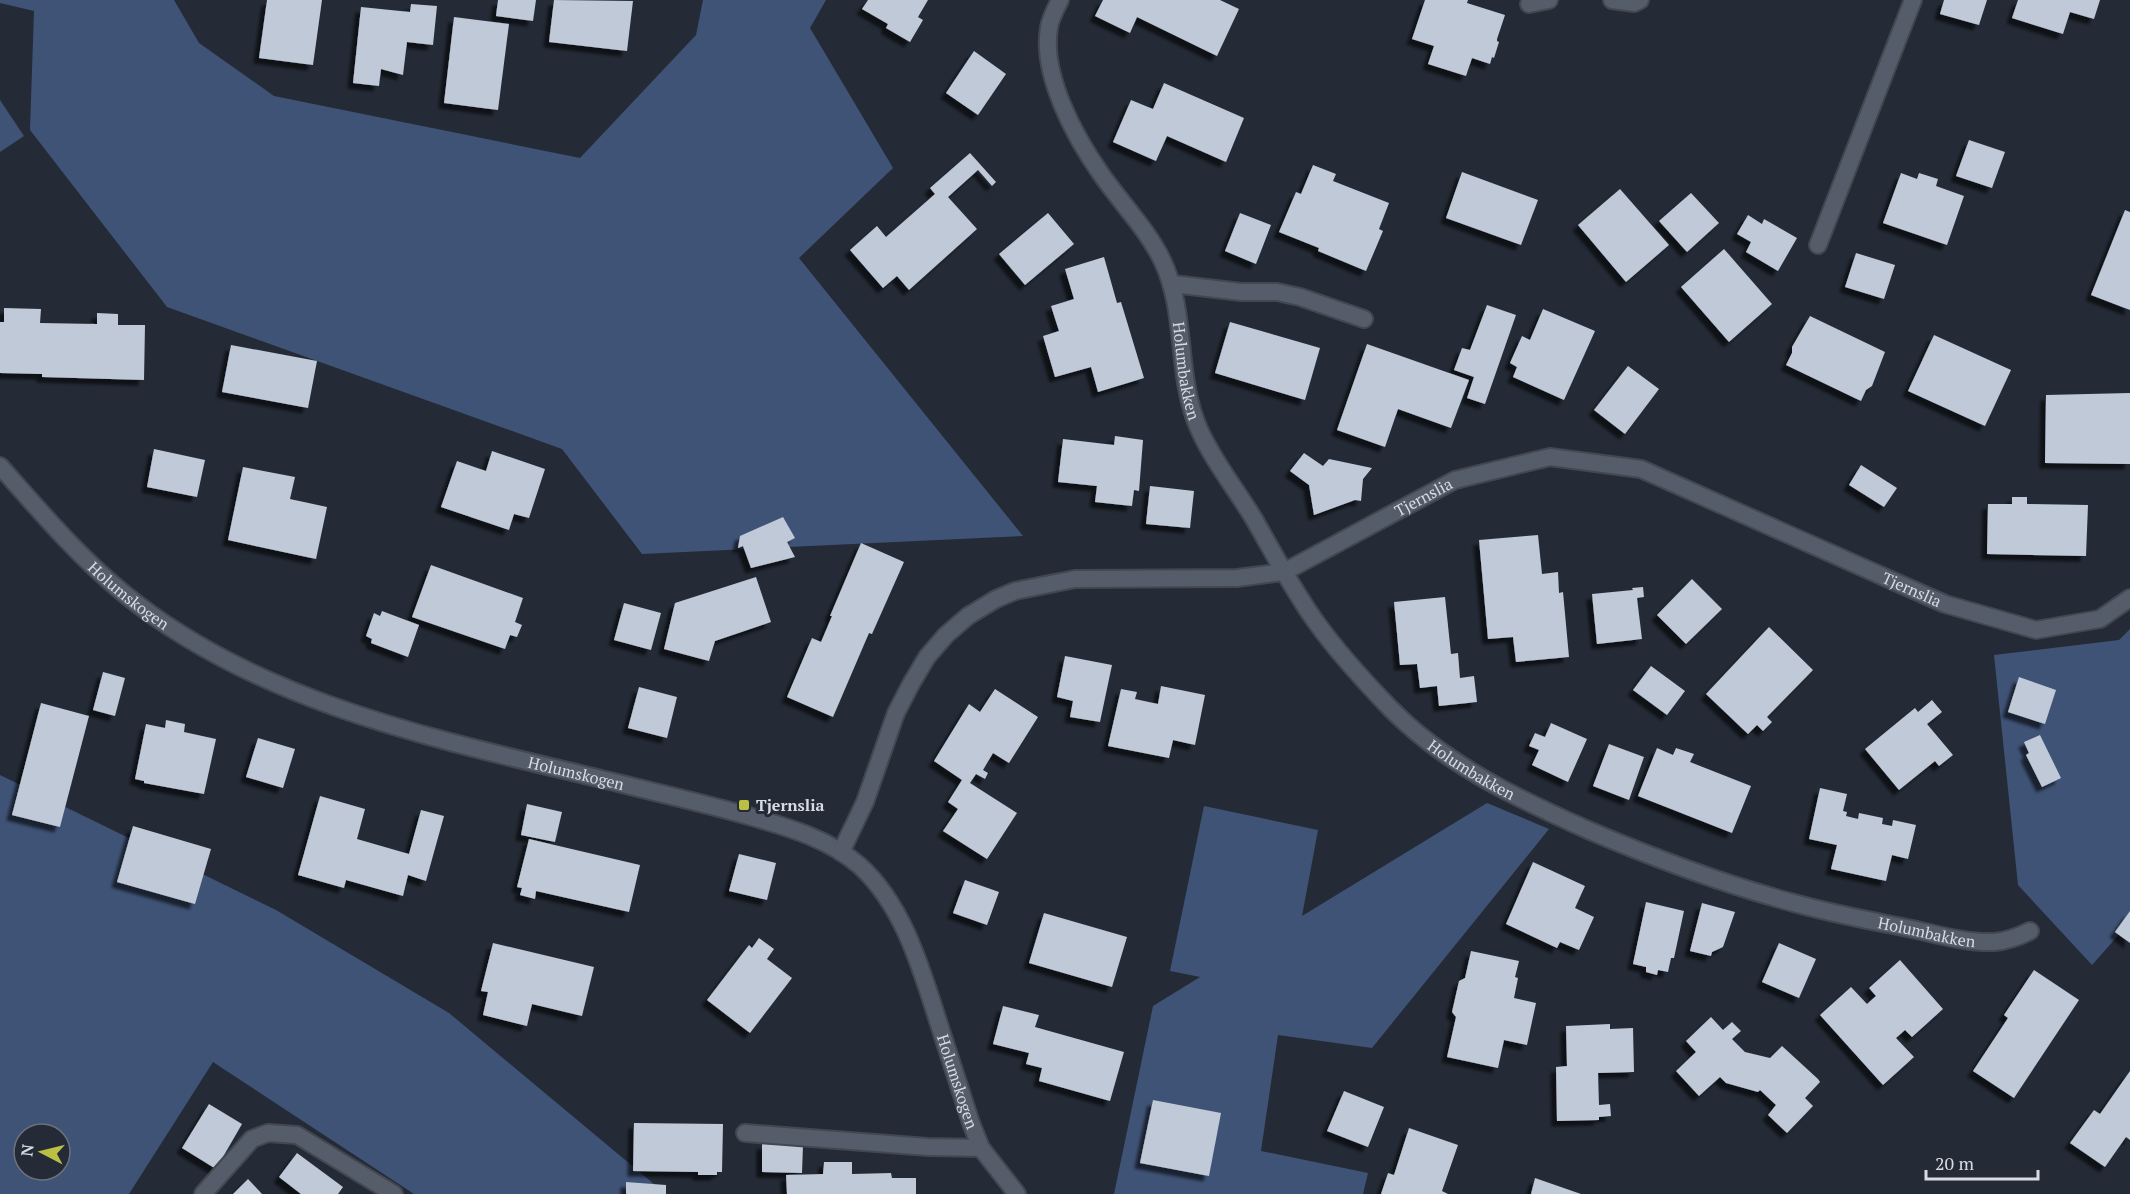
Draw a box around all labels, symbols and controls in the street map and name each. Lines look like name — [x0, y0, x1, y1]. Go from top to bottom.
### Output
street label: Holumbakken — [1168, 321, 1206, 423]
street label: Tjernslia — [1390, 472, 1456, 522]
street label: Holumskogen — [83, 556, 174, 635]
street label: Tjernslia — [1879, 566, 1945, 612]
street label: Holumbakken — [1423, 734, 1519, 805]
street label: Holumskogen — [526, 751, 627, 795]
place label: Tjernslia — [756, 794, 824, 816]
marker: Tjernslia — [737, 798, 751, 812]
street label: Holumbakken — [1876, 911, 1977, 952]
street label: Holumskogen — [932, 1031, 983, 1133]
north arrow — [12, 1122, 72, 1182]
text: N — [15, 1143, 39, 1158]
scale bar — [1926, 1143, 2038, 1181]
text: 20 m — [1935, 1151, 1975, 1175]

